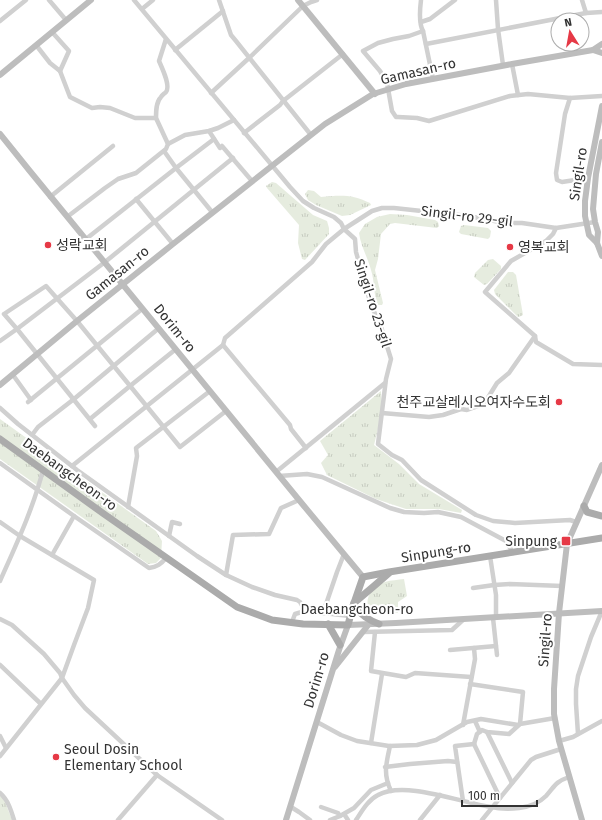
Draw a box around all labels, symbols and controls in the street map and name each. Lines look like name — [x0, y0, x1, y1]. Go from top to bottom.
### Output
north arrow — [550, 12, 590, 52]
text: N — [563, 16, 573, 30]
street label: Gamasan-ro — [379, 55, 458, 88]
street label: Singil-ro — [566, 146, 591, 202]
street label: Singil-ro 29-gil — [420, 202, 514, 231]
place label: 성락교회 — [56, 237, 108, 254]
place label: 영복교회 — [518, 239, 570, 256]
marker: 성락교회 — [43, 240, 53, 250]
marker: 영복교회 — [505, 242, 515, 252]
street label: Gamasan-ro — [82, 243, 153, 304]
street label: Singil-ro 23-gil — [350, 257, 395, 350]
street label: Dorim-ro — [150, 301, 199, 356]
place label: 천주교살레시오여자수도회 — [396, 394, 551, 411]
marker: 천주교살레시오여자수도회 — [554, 397, 564, 407]
street label: Daebangcheon-ro — [19, 434, 120, 514]
place label: Sinpung — [505, 533, 558, 550]
marker: Sinpung — [560, 535, 572, 547]
street label: Sinpung-ro — [400, 539, 472, 566]
street label: Daebangcheon-ro — [301, 601, 413, 618]
street label: Singil-ro — [535, 613, 556, 667]
street label: Dorim-ro — [300, 650, 333, 710]
place label: Seoul Dosin Elementary School — [64, 741, 182, 774]
marker: Seoul Dosin Elementary School — [51, 752, 61, 762]
scale bar — [462, 782, 537, 808]
text: 100 m — [468, 789, 500, 803]

